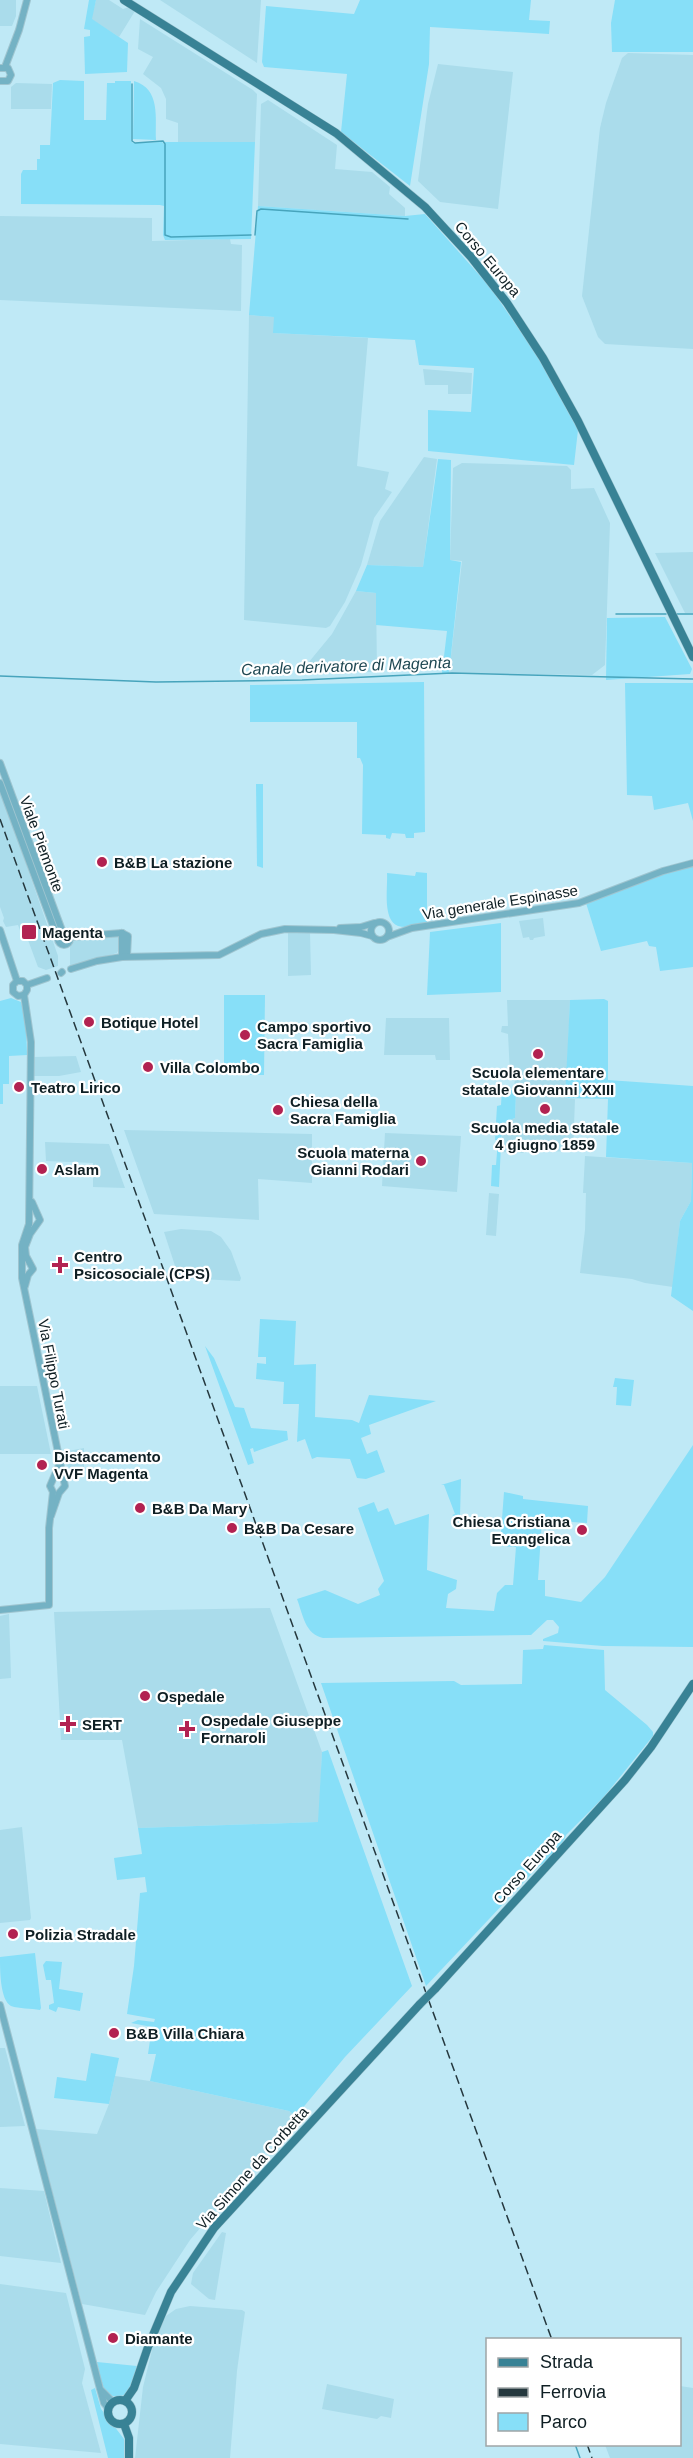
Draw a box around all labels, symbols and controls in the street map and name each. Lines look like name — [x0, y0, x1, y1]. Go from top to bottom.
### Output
street label: Corso Europa — [452, 218, 525, 300]
water label: Canale derivatore di Magenta — [241, 654, 451, 678]
street label: Viale Piemonte — [17, 794, 67, 894]
place label: B&B La stazione — [114, 854, 232, 871]
marker: B&B La stazione — [95, 855, 109, 869]
street label: Via generale Espinasse — [421, 881, 579, 923]
marker: Magenta — [20, 923, 38, 941]
place label: Magenta — [42, 924, 104, 941]
place label: Botique Hotel — [101, 1014, 199, 1031]
marker: Botique Hotel — [82, 1015, 96, 1029]
place label: Campo sportivo Sacra Famiglia — [257, 1018, 371, 1052]
marker: Campo sportivo Sacra Famiglia — [238, 1028, 252, 1042]
marker: Scuola elementare statale Giovanni XXIII — [531, 1047, 545, 1061]
place label: Villa Colombo — [160, 1059, 260, 1076]
marker: Villa Colombo — [141, 1060, 155, 1074]
place label: Scuola elementare statale Giovanni XXIII — [462, 1064, 614, 1098]
place label: Teatro Lirico — [31, 1079, 121, 1096]
marker: Teatro Lirico — [12, 1080, 26, 1094]
place label: Chiesa della Sacra Famiglia — [290, 1093, 397, 1127]
marker: Scuola media statale 4 giugno 1859 — [538, 1102, 552, 1116]
marker: Chiesa della Sacra Famiglia — [271, 1103, 285, 1117]
place label: Scuola media statale 4 giugno 1859 — [471, 1119, 619, 1153]
place label: Scuola materna Gianni Rodari — [297, 1144, 410, 1178]
marker: Scuola materna Gianni Rodari — [414, 1154, 428, 1168]
place label: Aslam — [54, 1161, 99, 1178]
marker: Aslam — [35, 1162, 49, 1176]
place label: Centro Psicosociale (CPS) — [74, 1248, 210, 1282]
marker: Centro Psicosociale (CPS) — [51, 1256, 69, 1274]
street label: Via Filippo Turati — [35, 1318, 73, 1430]
place label: Distaccamento VVF Magenta — [54, 1448, 161, 1482]
marker: Distaccamento VVF Magenta — [35, 1458, 49, 1472]
place label: B&B Da Mary — [152, 1500, 248, 1517]
marker: B&B Da Mary — [133, 1501, 147, 1515]
place label: Chiesa Cristiana Evangelica — [452, 1513, 571, 1547]
place label: B&B Da Cesare — [244, 1520, 354, 1537]
marker: B&B Da Cesare — [225, 1521, 239, 1535]
marker: Chiesa Cristiana Evangelica — [575, 1523, 589, 1537]
place label: Ospedale — [157, 1688, 225, 1705]
marker: Ospedale — [138, 1689, 152, 1703]
place label: Ospedale Giuseppe Fornaroli — [201, 1712, 341, 1746]
marker: SERT — [59, 1715, 77, 1733]
place label: SERT — [82, 1716, 122, 1733]
marker: Ospedale Giuseppe Fornaroli — [178, 1720, 196, 1738]
street label: Corso Europa — [490, 1826, 565, 1907]
place label: Polizia Stradale — [25, 1926, 136, 1943]
marker: Polizia Stradale — [6, 1927, 20, 1941]
place label: B&B Villa Chiara — [126, 2025, 245, 2042]
marker: B&B Villa Chiara — [107, 2026, 121, 2040]
street label: Via Simone da Corbetta — [192, 2103, 312, 2233]
place label: Diamante — [125, 2330, 193, 2347]
marker: Diamante — [106, 2331, 120, 2345]
legend — [486, 2338, 681, 2446]
text: Strada — [540, 2352, 594, 2372]
text: Ferrovia — [540, 2382, 607, 2402]
text: Parco — [540, 2412, 587, 2432]

